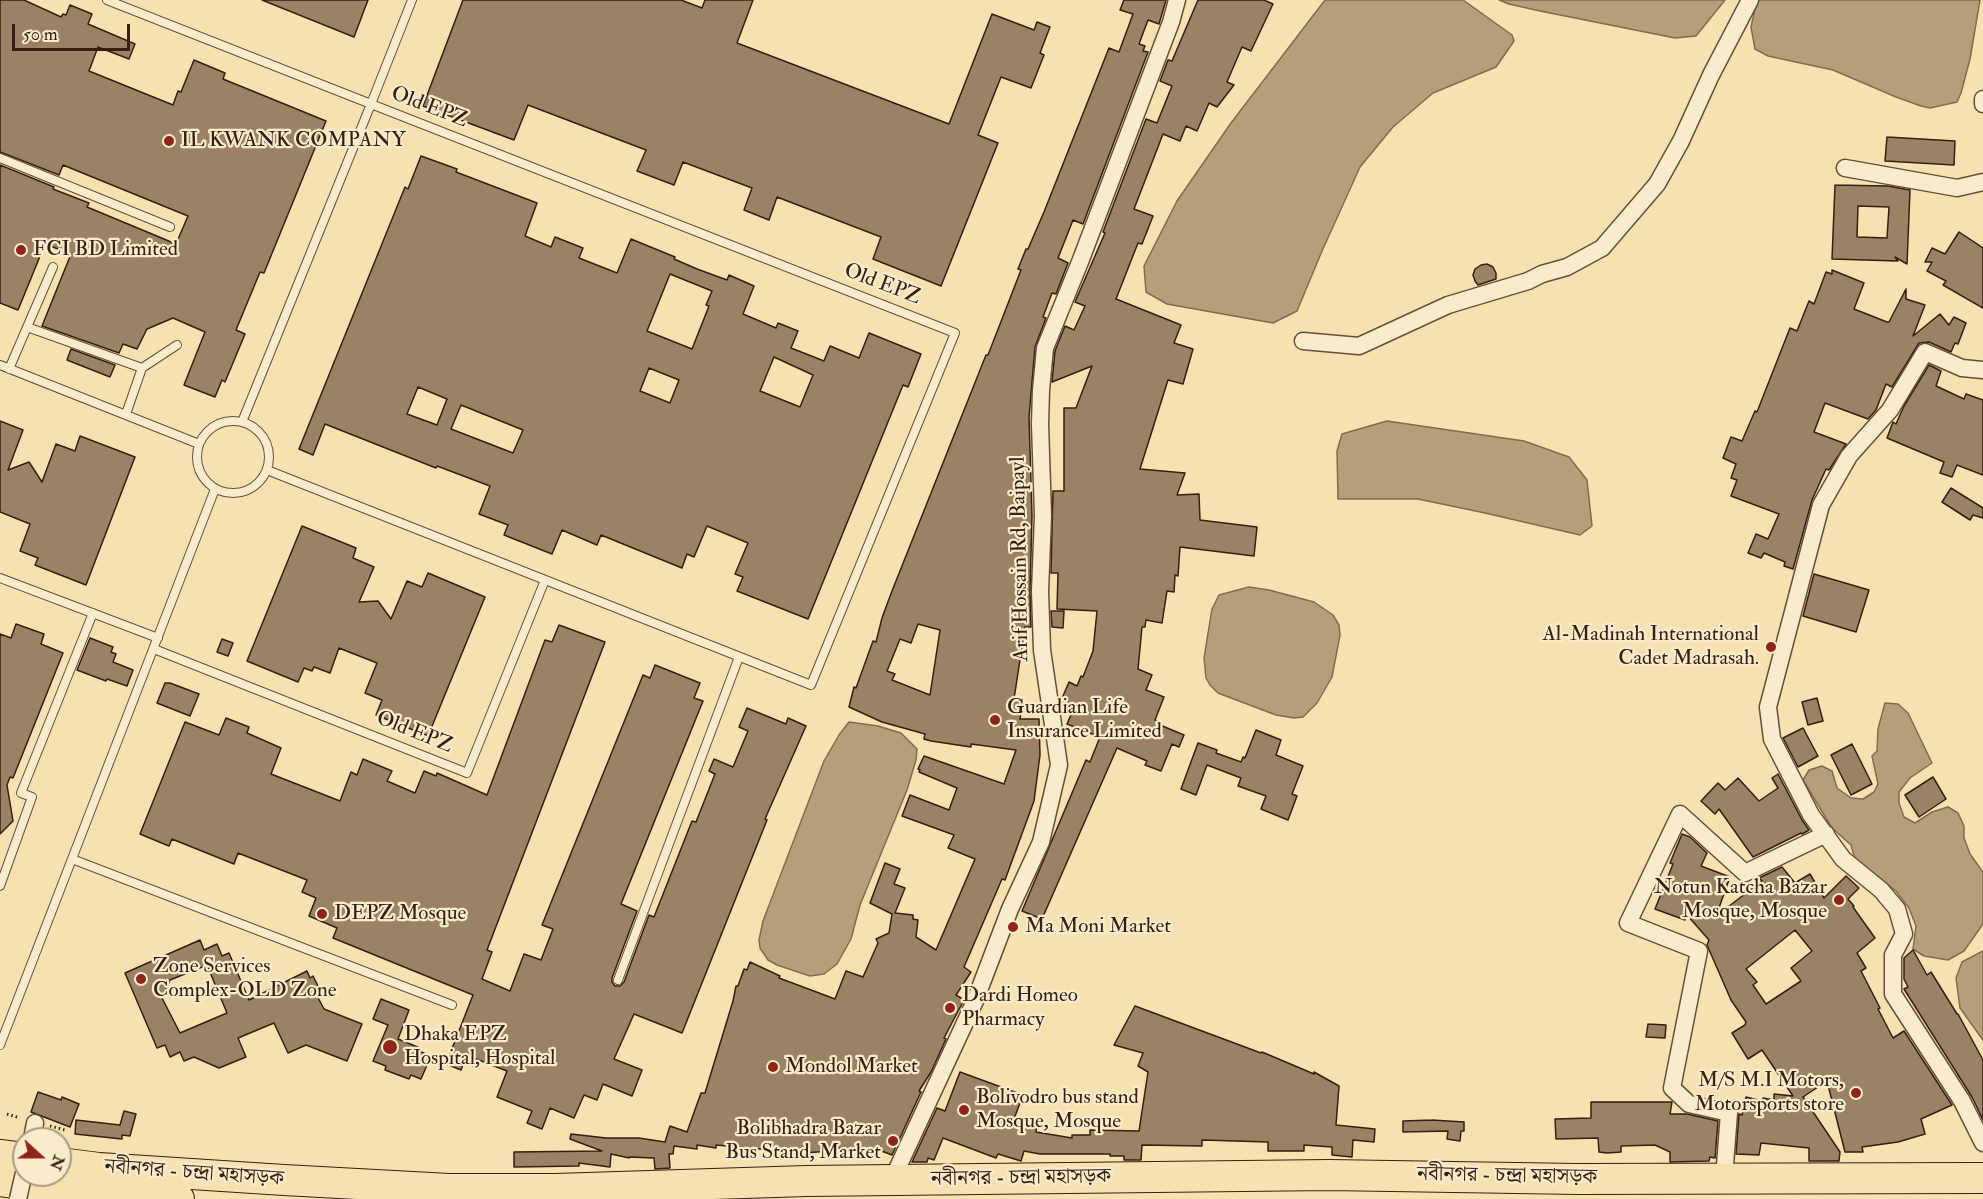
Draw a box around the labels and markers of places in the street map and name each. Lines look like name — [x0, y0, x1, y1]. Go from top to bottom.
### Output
place label: IL KWANK COMPANY — [181, 128, 406, 154]
marker: IL KWANK COMPANY — [162, 134, 176, 148]
place label: FCI BD Limited — [33, 237, 178, 263]
marker: FCI BD Limited — [14, 243, 28, 257]
place label: Al-Madinah International Cadet Madrasah. — [1542, 622, 1759, 672]
marker: Al-Madinah International Cadet Madrasah. — [1764, 640, 1778, 654]
place label: Guardian Life Insurance Limited — [1007, 695, 1162, 745]
marker: Guardian Life Insurance Limited — [988, 713, 1002, 727]
place label: Notun Katcha Bazar Mosque, Mosque — [1654, 875, 1827, 925]
marker: Notun Katcha Bazar Mosque, Mosque — [1832, 893, 1846, 907]
place label: DEPZ Mosque — [334, 901, 466, 927]
marker: DEPZ Mosque — [315, 907, 329, 921]
place label: Ma Moni Market — [1025, 914, 1171, 940]
marker: Ma Moni Market — [1006, 920, 1020, 934]
place label: Zone Services Complex-OLD Zone — [153, 954, 337, 1004]
marker: Zone Services Complex-OLD Zone — [134, 972, 148, 986]
place label: Dardi Homeo Pharmacy — [962, 983, 1078, 1033]
marker: Dardi Homeo Pharmacy — [943, 1001, 957, 1015]
place label: Dhaka EPZ Hospital, Hospital — [404, 1022, 555, 1072]
marker: Dhaka EPZ Hospital, Hospital — [381, 1038, 399, 1056]
place label: Mondol Market — [785, 1054, 918, 1080]
marker: Mondol Market — [766, 1060, 780, 1074]
place label: M/S M.I Motors, Motorsports store — [1695, 1068, 1844, 1118]
place label: Bolivodro bus stand Mosque, Mosque — [976, 1085, 1139, 1135]
marker: M/S M.I Motors, Motorsports store — [1849, 1086, 1863, 1100]
marker: Bolivodro bus stand Mosque, Mosque — [957, 1103, 971, 1117]
place label: Bolibhadra Bazar Bus Stand, Market — [725, 1116, 881, 1166]
marker: Bolibhadra Bazar Bus Stand, Market — [886, 1134, 900, 1148]

